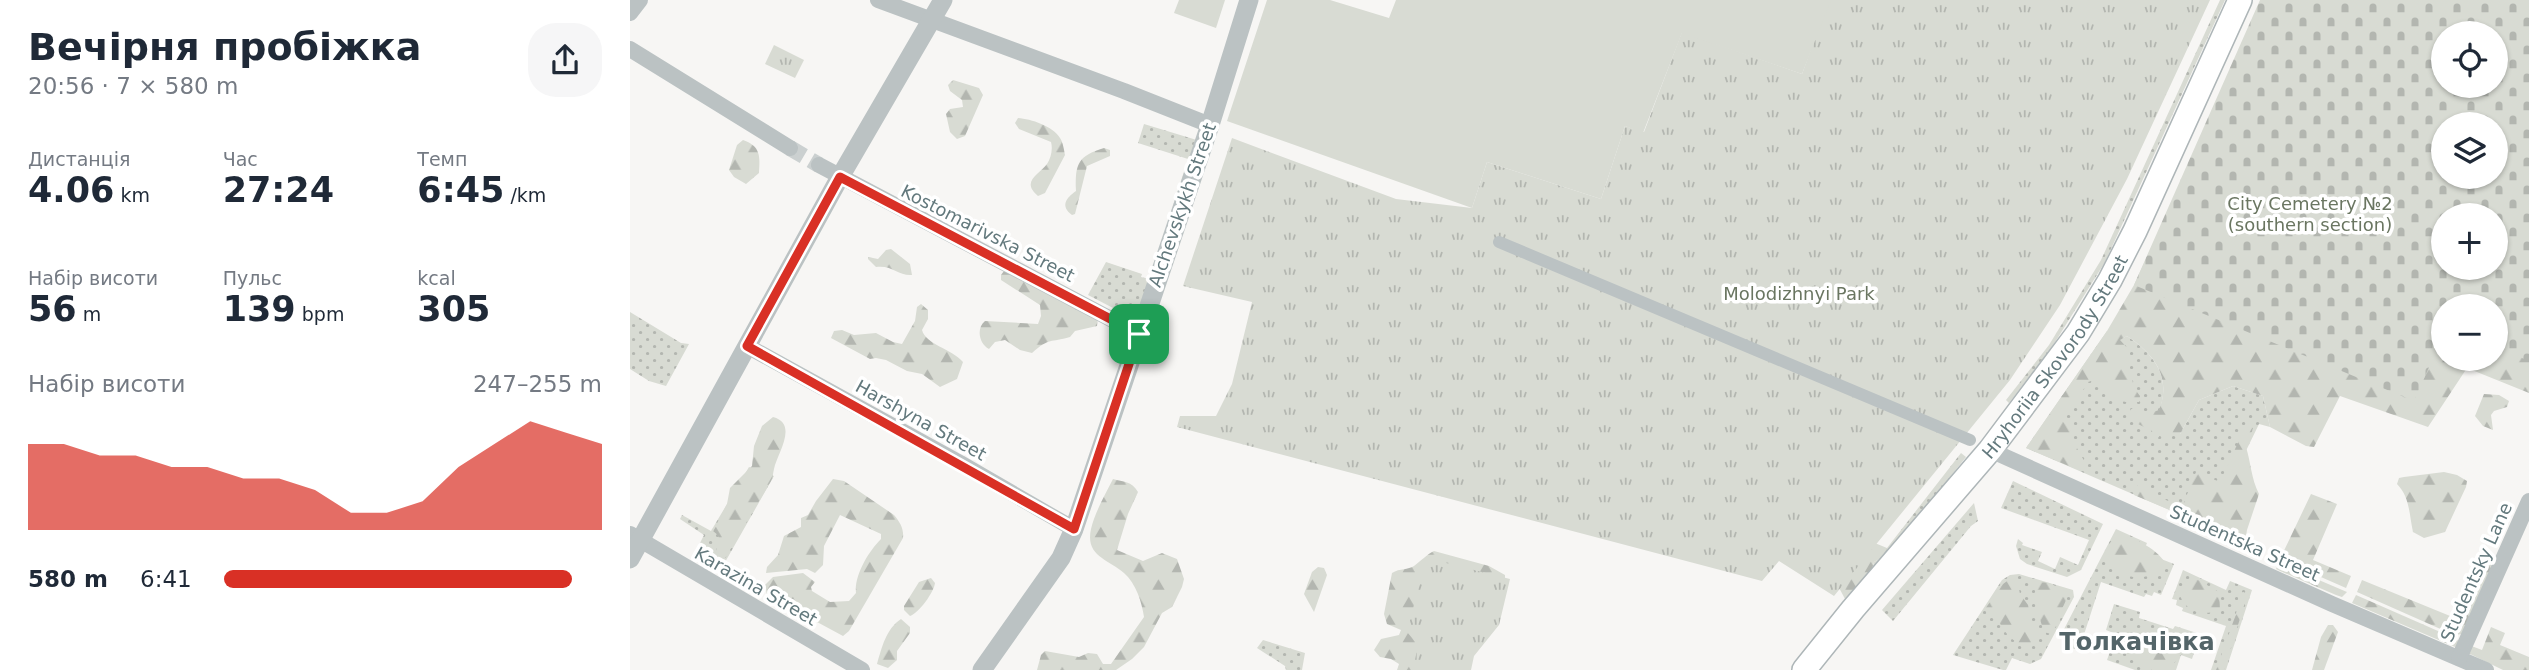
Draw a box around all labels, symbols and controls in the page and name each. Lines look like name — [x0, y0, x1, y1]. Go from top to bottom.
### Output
map controls — [2431, 21, 2508, 371]
button: locate — [2431, 21, 2508, 98]
button: share — [528, 23, 602, 97]
text: Вечірня пробіжка — [28, 25, 421, 69]
text: 20:56 · 7 × 580 m — [28, 73, 238, 99]
button: layers — [2431, 112, 2508, 189]
street label: Alchevskykh Street — [1144, 120, 1220, 290]
text: Дистанція — [28, 148, 130, 170]
text: Час — [223, 148, 258, 170]
text: Темп — [417, 148, 467, 170]
text: 4.06 — [28, 170, 114, 210]
text: 27:24 — [223, 170, 334, 210]
text: 6:45 — [417, 170, 504, 210]
street label: Kostomarivska Street — [898, 180, 1078, 286]
text: km — [114, 184, 150, 206]
text: /km — [504, 184, 546, 206]
park label: City Cemetery №2 (southern section) — [2227, 193, 2393, 235]
button: + — [2431, 203, 2508, 280]
street label: Hryhoriia Skovorody Street — [1977, 251, 2132, 463]
text: Набір висоти — [28, 267, 158, 289]
text: Пульс — [223, 267, 282, 289]
text: kcal — [417, 267, 456, 289]
park label: Molodizhnyi Park — [1723, 283, 1875, 304]
text: 56 — [28, 289, 77, 329]
text: 139 — [223, 289, 296, 329]
text: 305 — [417, 289, 490, 329]
button: − — [2431, 294, 2508, 371]
text: m — [77, 303, 101, 325]
text: bpm — [296, 303, 344, 325]
pin — [1109, 304, 1169, 364]
icon: arrive — [1120, 315, 1158, 353]
text: Набір висоти — [28, 371, 185, 397]
text: 247–255 m — [473, 371, 602, 397]
street label: Harshyna Street — [852, 375, 990, 465]
street label: Studentsky Lane — [2436, 499, 2516, 645]
street label: Studentska Street — [2167, 501, 2323, 585]
street label: Karazina Street — [691, 542, 821, 630]
text: 580 m — [28, 566, 108, 592]
text: 6:41 — [140, 566, 192, 592]
district label: Толкачівка — [2059, 628, 2215, 656]

